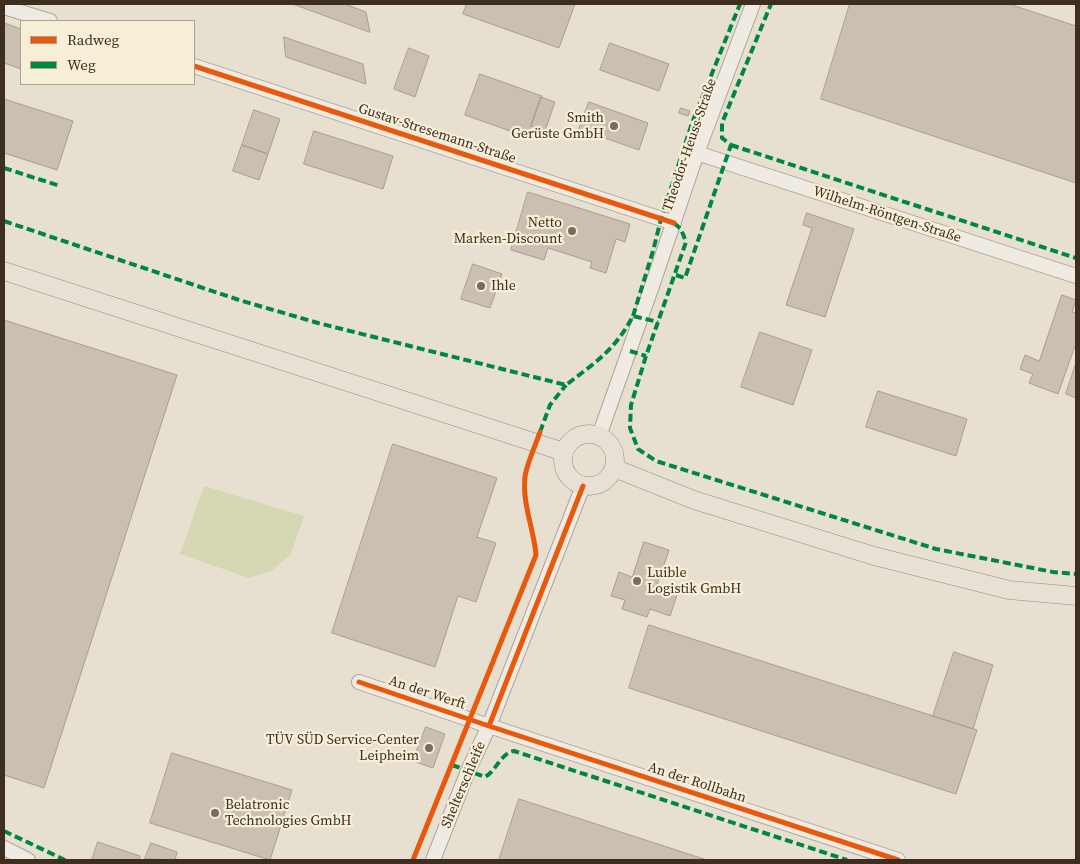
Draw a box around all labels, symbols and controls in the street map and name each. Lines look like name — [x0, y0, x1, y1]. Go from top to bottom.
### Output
legend — [20, 20, 195, 85]
text: Radweg — [67, 29, 119, 50]
text: Weg — [67, 54, 96, 75]
street label: Theodor-Heuss-Straße — [659, 76, 721, 214]
street label: Gustav-Stresemann-Straße — [356, 101, 518, 167]
place label: Smith Gerüste GmbH — [511, 110, 604, 142]
marker: Smith Gerüste GmbH — [608, 120, 620, 132]
street label: Wilhelm-Röntgen-Straße — [811, 183, 963, 247]
place label: Netto Marken-Discount — [454, 215, 562, 248]
marker: Netto Marken-Discount — [566, 225, 578, 237]
place label: Ihle — [491, 278, 516, 294]
marker: Ihle — [475, 280, 487, 292]
place label: Luible Logistik GmbH — [647, 565, 741, 598]
marker: Luible Logistik GmbH — [631, 575, 643, 587]
street label: An der Werft — [386, 673, 468, 713]
place label: TÜV SÜD Service-Center Leipheim — [266, 732, 419, 764]
street label: Shelterschleife — [438, 739, 490, 831]
marker: TÜV SÜD Service-Center Leipheim — [423, 742, 435, 754]
street label: An der Rollbahn — [646, 759, 748, 807]
place label: Belatronic Technologies GmbH — [225, 797, 351, 830]
marker: Belatronic Technologies GmbH — [209, 807, 221, 819]

